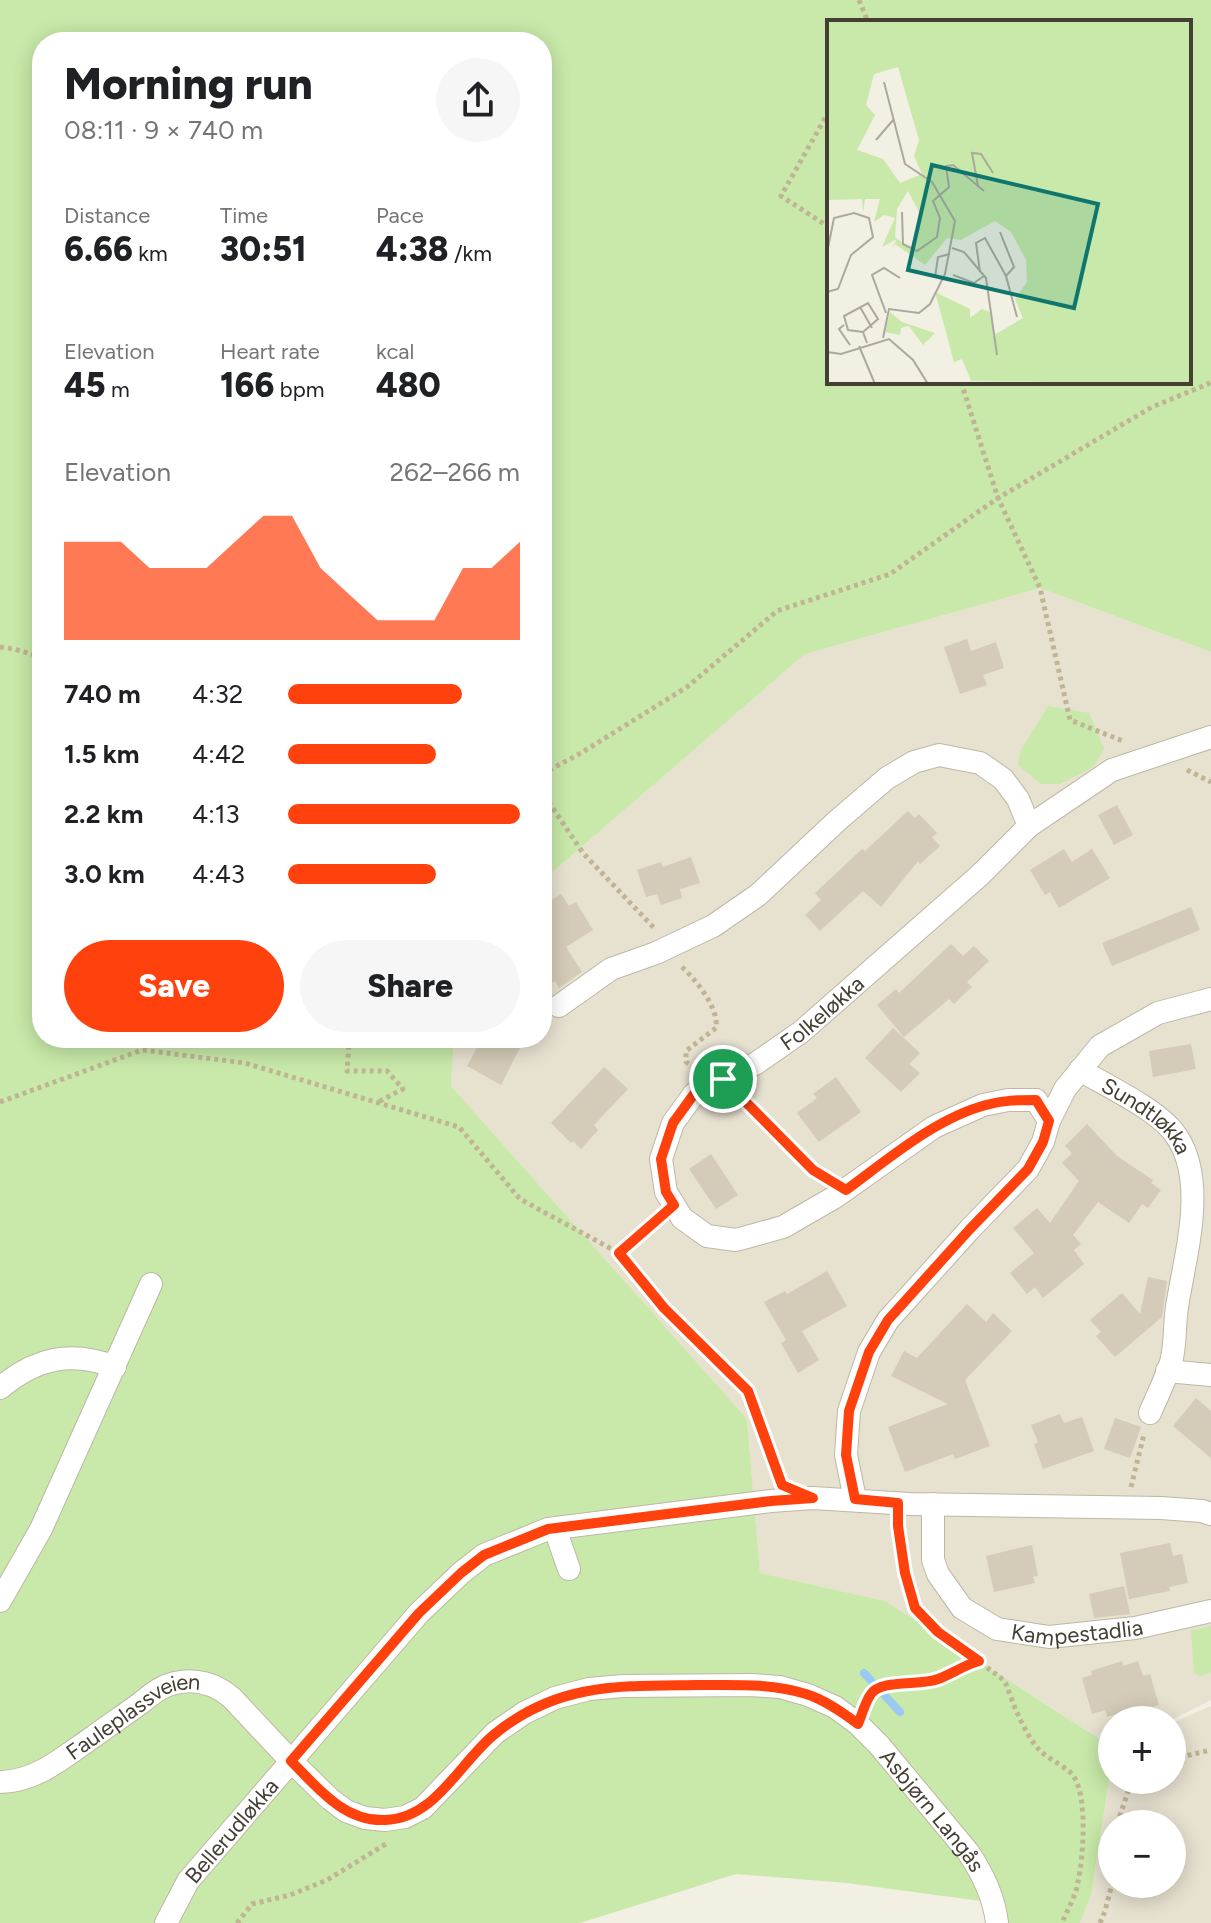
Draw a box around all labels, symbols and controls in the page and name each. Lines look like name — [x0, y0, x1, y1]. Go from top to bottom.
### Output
inset map — [827, 20, 1191, 384]
text: Morning run — [64, 57, 313, 110]
button: share — [436, 58, 520, 142]
text: 08:11 · 9 × 740 m — [64, 114, 263, 146]
text: Distance — [64, 202, 150, 229]
text: Time — [220, 202, 268, 229]
text: Pace — [376, 202, 424, 229]
text: 6.66 — [64, 229, 133, 270]
text: 30:51 — [220, 229, 307, 270]
text: 4:38 — [376, 229, 449, 270]
text: km — [133, 240, 168, 267]
text: /km — [449, 240, 492, 267]
text: Elevation — [64, 338, 154, 365]
text: Heart rate — [220, 338, 320, 365]
text: kcal — [376, 338, 414, 365]
text: 45 — [64, 365, 106, 406]
text: 166 — [220, 365, 274, 406]
text: 480 — [376, 365, 441, 406]
text: m — [106, 376, 130, 403]
text: bpm — [274, 376, 324, 403]
text: Elevation — [64, 456, 171, 488]
text: 262–266 m — [389, 456, 520, 488]
text: 740 m — [64, 678, 141, 710]
text: 4:32 — [192, 678, 243, 710]
text: 1.5 km — [64, 738, 139, 770]
text: 4:42 — [192, 738, 245, 770]
text: 2.2 km — [64, 798, 143, 830]
text: 4:13 — [192, 798, 240, 830]
text: 3.0 km — [64, 858, 145, 890]
text: 4:43 — [192, 858, 245, 890]
button: Save — [64, 940, 284, 1032]
button: Share — [300, 940, 520, 1032]
street label: Folkeløkka — [775, 970, 870, 1056]
pin — [689, 1045, 757, 1113]
icon: arrive — [701, 1057, 745, 1101]
street label: Sundtløkka — [1097, 1072, 1197, 1158]
street label: Kampestadlia — [1009, 1614, 1146, 1652]
street label: Fauleplassveien — [61, 1668, 201, 1766]
map controls — [1098, 1706, 1186, 1898]
button: + — [1098, 1706, 1186, 1794]
street label: Asbjørn Langås — [874, 1744, 990, 1877]
street label: Bellerudløkka — [179, 1773, 284, 1889]
button: − — [1098, 1810, 1186, 1898]

